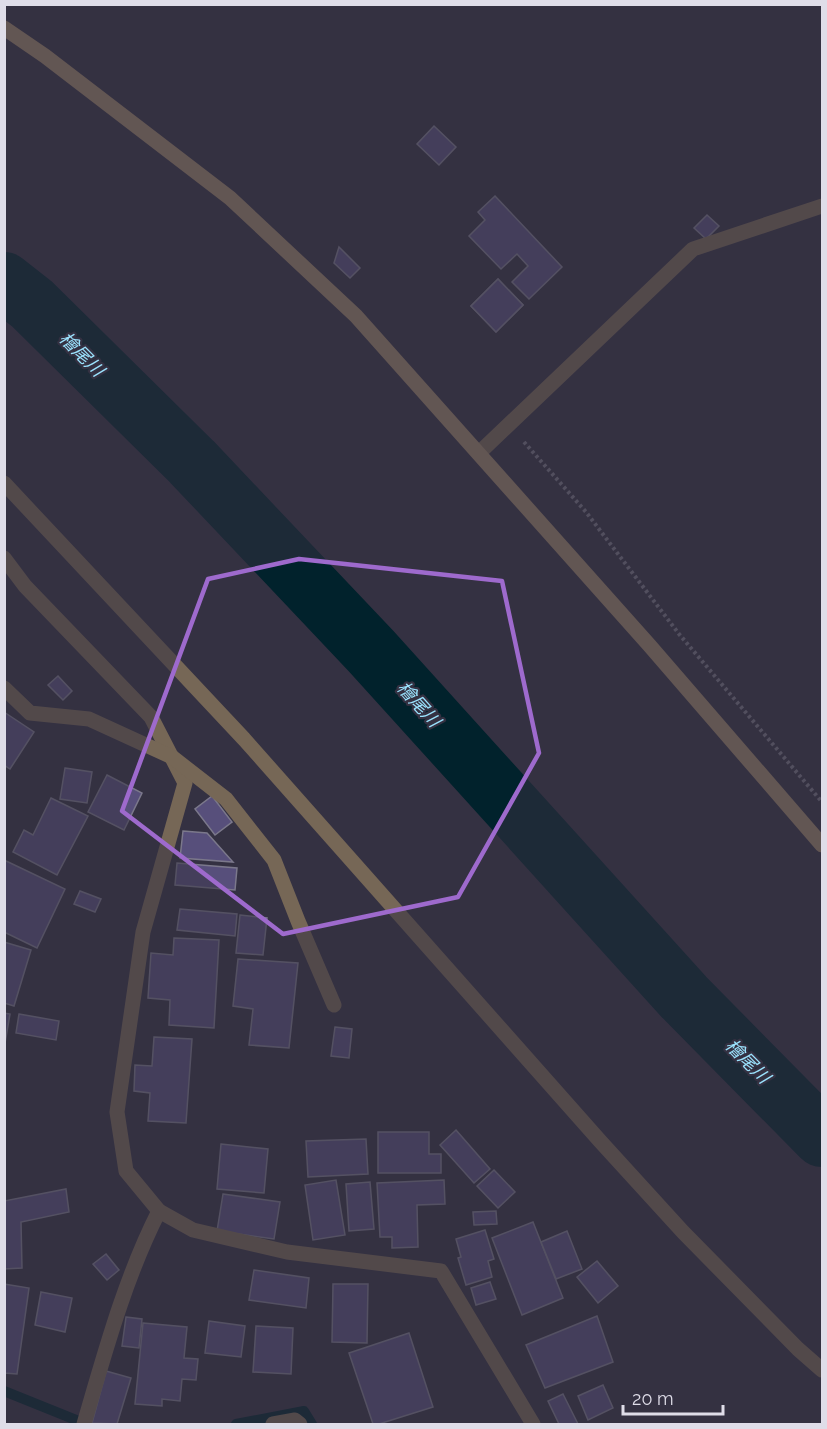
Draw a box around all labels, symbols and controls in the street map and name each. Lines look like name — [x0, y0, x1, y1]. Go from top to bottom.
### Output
water label: 檜尾川 — [55, 327, 110, 382]
water label: 檜尾川 — [393, 677, 446, 733]
water label: 檜尾川 — [721, 1034, 776, 1089]
scale bar — [623, 1378, 724, 1416]
text: 20 m — [632, 1388, 674, 1409]

